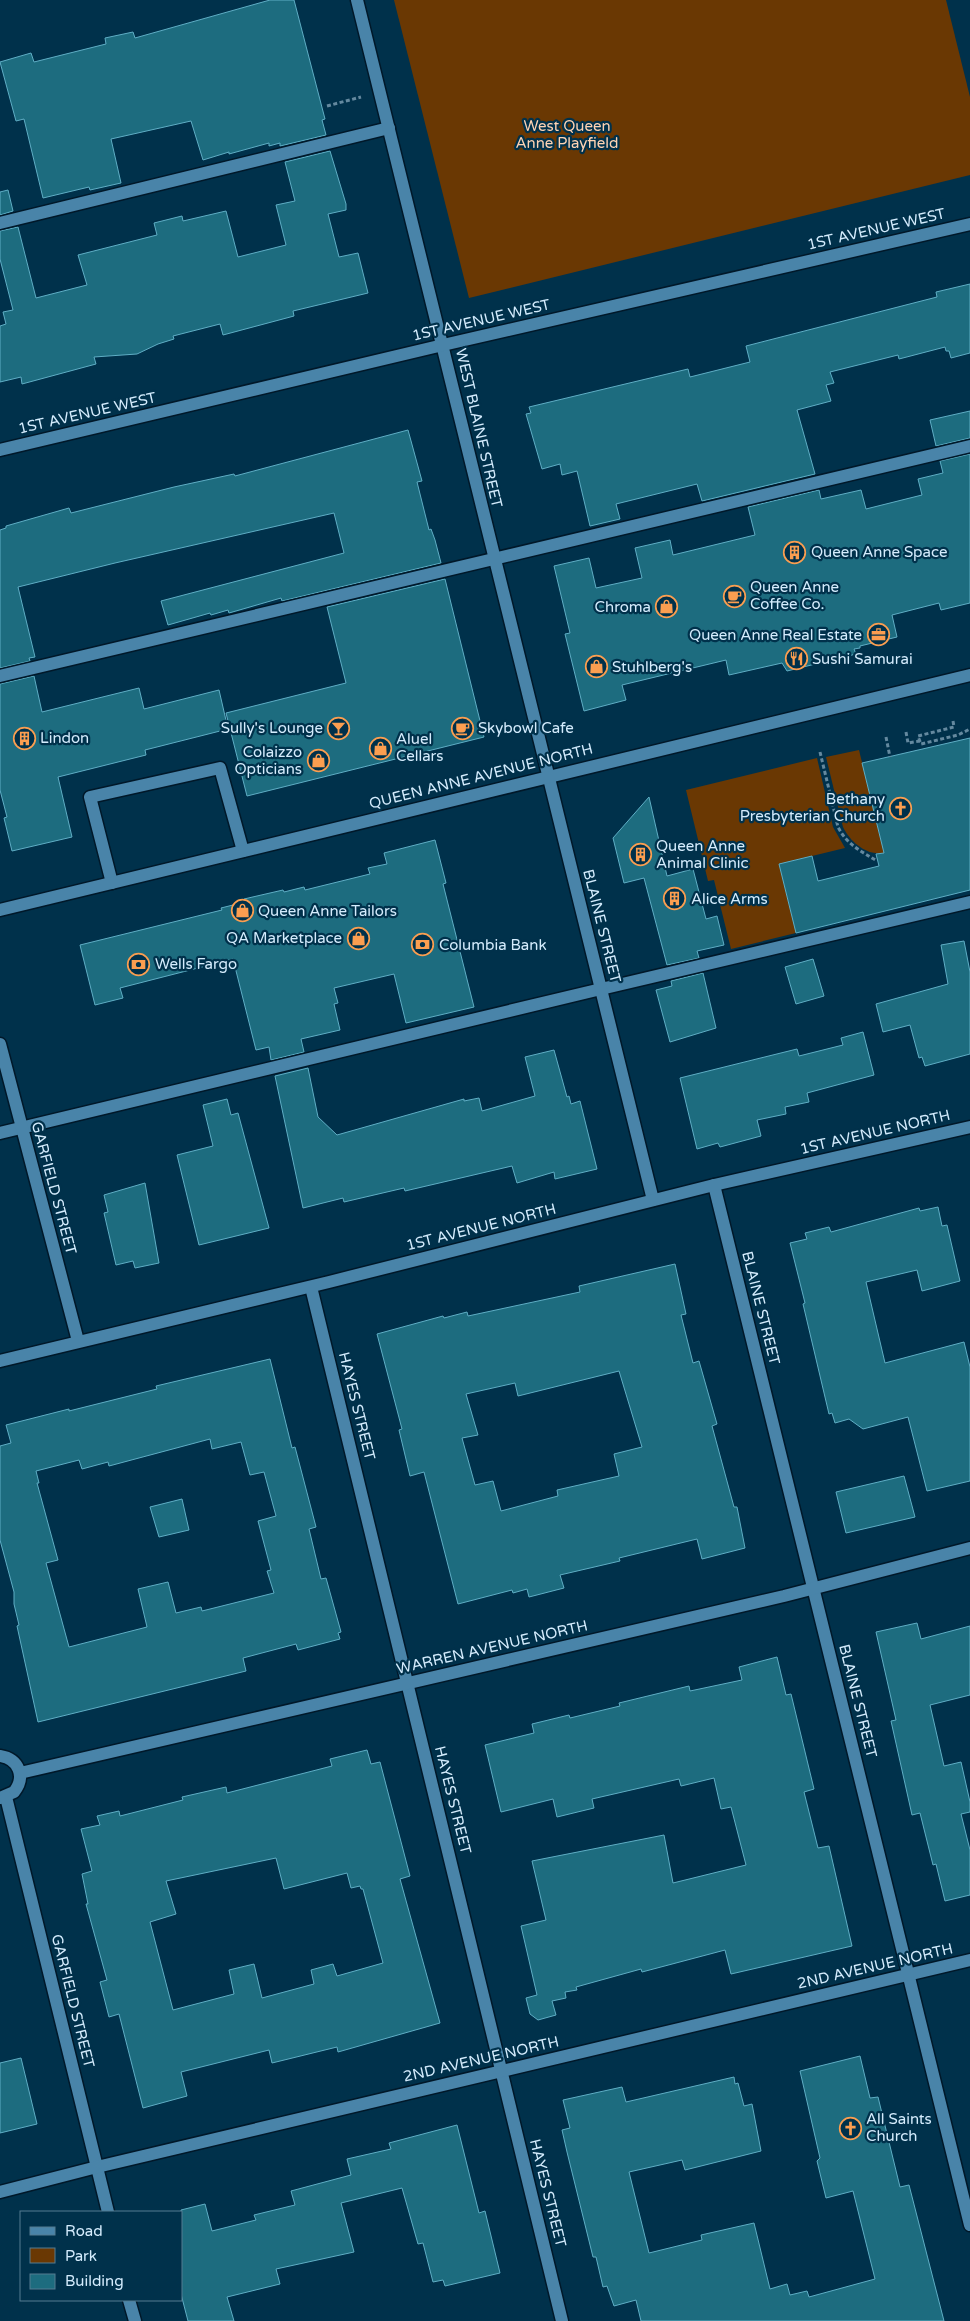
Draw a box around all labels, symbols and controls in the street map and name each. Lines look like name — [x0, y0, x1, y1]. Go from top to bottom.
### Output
park label: West Queen Anne Playfield — [515, 117, 619, 152]
street label: 1ST AVENUE WEST — [805, 204, 947, 254]
street label: 1ST AVENUE WEST — [410, 295, 552, 345]
street label: WEST BLAINE STREET — [452, 347, 506, 509]
street label: 1ST AVENUE WEST — [16, 388, 158, 438]
building icon: Queen Anne Space — [783, 540, 807, 564]
place label: Queen Anne Space — [811, 543, 947, 561]
place label: Queen Anne Coffee Co. — [750, 578, 839, 613]
cafe icon: Queen Anne Coffee Co. — [722, 584, 746, 608]
shop icon: Chroma — [655, 595, 679, 619]
place label: Chroma — [595, 598, 651, 616]
office icon: Queen Anne Real Estate — [866, 623, 890, 647]
place label: Queen Anne Real Estate — [689, 626, 862, 644]
restaurant icon: Sushi Samurai — [784, 647, 808, 671]
place label: Sushi Samurai — [812, 650, 913, 668]
shop icon: Stuhlberg's — [584, 655, 608, 679]
place label: Stuhlberg's — [612, 658, 692, 676]
bar icon: Sully's Lounge — [327, 716, 351, 740]
cafe icon: Skybowl Cafe — [450, 716, 474, 740]
place label: Sully's Lounge — [221, 719, 323, 737]
place label: Skybowl Cafe — [478, 719, 574, 737]
building icon: Lindon — [12, 726, 36, 750]
place label: Lindon — [40, 729, 89, 747]
place label: Aluel Cellars — [396, 730, 444, 765]
shop icon: Aluel Cellars — [368, 736, 392, 760]
street label: QUEEN ANNE AVENUE NORTH — [367, 739, 595, 813]
place label: Colaizzo Opticians — [235, 743, 302, 778]
shop icon: Colaizzo Opticians — [306, 749, 330, 773]
place label: Bethany Presbyterian Church — [740, 790, 885, 825]
church icon: Bethany Presbyterian Church — [889, 796, 913, 820]
place label: Queen Anne Animal Clinic — [656, 837, 749, 872]
building icon: Queen Anne Animal Clinic — [628, 843, 652, 867]
street label: BLAINE STREET — [579, 867, 625, 985]
building icon: Alice Arms — [663, 887, 687, 911]
place label: Alice Arms — [691, 890, 768, 908]
shop icon: Queen Anne Tailors — [230, 899, 254, 923]
place label: Queen Anne Tailors — [258, 902, 397, 920]
shop icon: QA Marketplace — [346, 926, 370, 950]
place label: QA Marketplace — [226, 929, 342, 947]
bank icon: Columbia Bank — [411, 933, 435, 957]
place label: Columbia Bank — [439, 936, 547, 954]
bank icon: Wells Fargo — [127, 952, 151, 976]
place label: Wells Fargo — [155, 955, 237, 973]
street label: 1ST AVENUE NORTH — [798, 1106, 952, 1158]
street label: GARFIELD STREET — [28, 1120, 80, 1256]
street label: 1ST AVENUE NORTH — [404, 1200, 558, 1254]
street label: BLAINE STREET — [738, 1249, 784, 1367]
street label: HAYES STREET — [335, 1350, 379, 1462]
street label: WARREN AVENUE NORTH — [394, 1616, 590, 1678]
street label: BLAINE STREET — [835, 1642, 881, 1760]
street label: HAYES STREET — [431, 1744, 475, 1856]
street label: GARFIELD STREET — [48, 1932, 98, 2070]
street label: 2ND AVENUE NORTH — [795, 1939, 955, 1993]
street label: 2ND AVENUE NORTH — [401, 2032, 561, 2086]
place label: All Saints Church — [866, 2110, 932, 2145]
church icon: All Saints Church — [838, 2116, 862, 2140]
street label: HAYES STREET — [526, 2137, 570, 2249]
legend — [20, 2211, 182, 2301]
text: Road — [65, 2222, 103, 2240]
text: Park — [65, 2247, 97, 2265]
text: Building — [65, 2272, 124, 2290]

